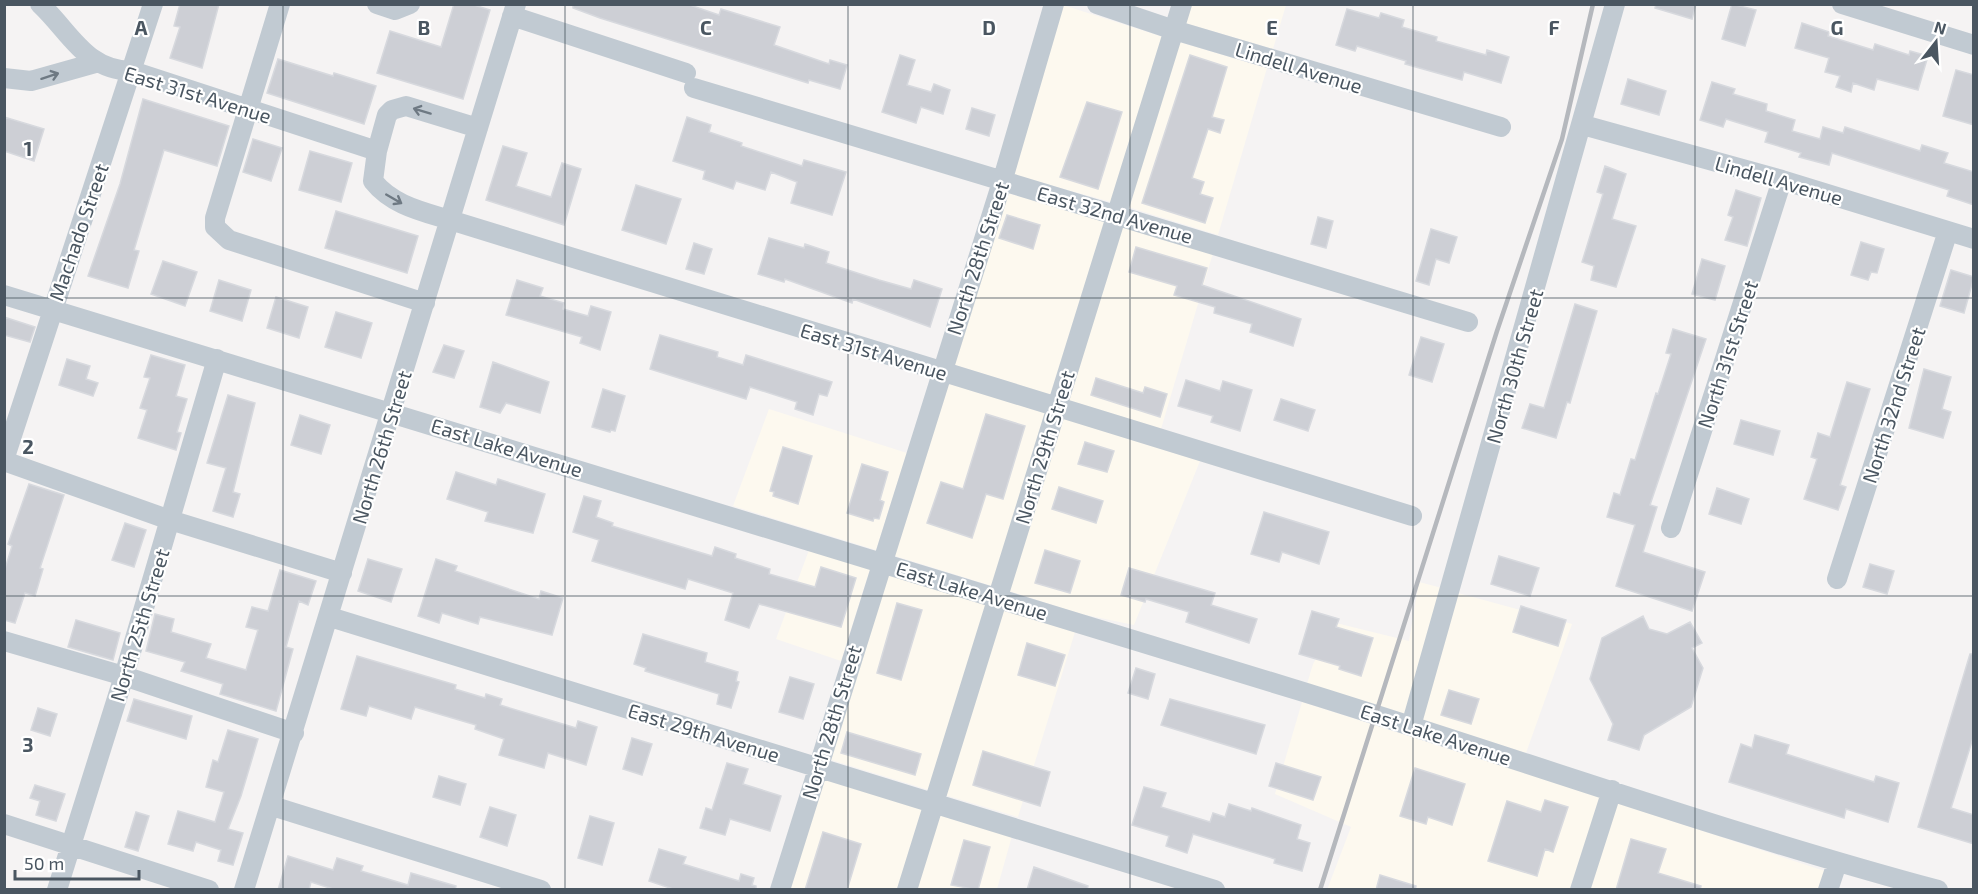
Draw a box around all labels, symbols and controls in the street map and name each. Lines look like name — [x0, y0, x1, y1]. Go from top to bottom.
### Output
north arrow — [1906, 12, 1966, 72]
text: A — [134, 15, 148, 39]
text: B — [418, 15, 430, 39]
text: C — [700, 15, 712, 39]
text: D — [982, 15, 996, 39]
text: E — [1266, 15, 1278, 39]
text: F — [1548, 15, 1560, 39]
text: G — [1831, 15, 1843, 39]
text: N — [1932, 16, 1949, 38]
street label: Lindell Avenue — [1233, 36, 1365, 98]
street label: East 31st Avenue — [122, 60, 274, 128]
one-way arrow — [40, 69, 59, 80]
one-way arrow — [413, 105, 432, 116]
text: 1 — [24, 136, 32, 160]
street label: Lindell Avenue — [1713, 150, 1845, 210]
street label: Machado Street — [43, 160, 113, 304]
street label: North 28th Street — [941, 178, 1013, 338]
street label: East 32nd Avenue — [1034, 180, 1196, 248]
one-way arrow — [385, 194, 402, 206]
street label: North 31st Street — [1692, 277, 1762, 431]
street label: North 30th Street — [1480, 286, 1548, 446]
street label: East 31st Avenue — [798, 317, 950, 385]
street label: North 32nd Street — [1856, 324, 1930, 486]
street label: North 26th Street — [346, 367, 416, 527]
street label: North 29th Street — [1009, 367, 1079, 527]
street label: East Lake Avenue — [428, 413, 586, 481]
text: 2 — [22, 434, 34, 458]
street label: North 25th Street — [104, 545, 174, 704]
street label: East Lake Avenue — [893, 556, 1051, 624]
street label: North 28th Street — [796, 642, 866, 802]
street label: East 29th Avenue — [625, 698, 783, 766]
street label: East Lake Avenue — [1357, 698, 1515, 770]
text: 3 — [22, 732, 34, 756]
scale bar — [15, 843, 140, 881]
text: 50 m — [24, 852, 64, 874]

